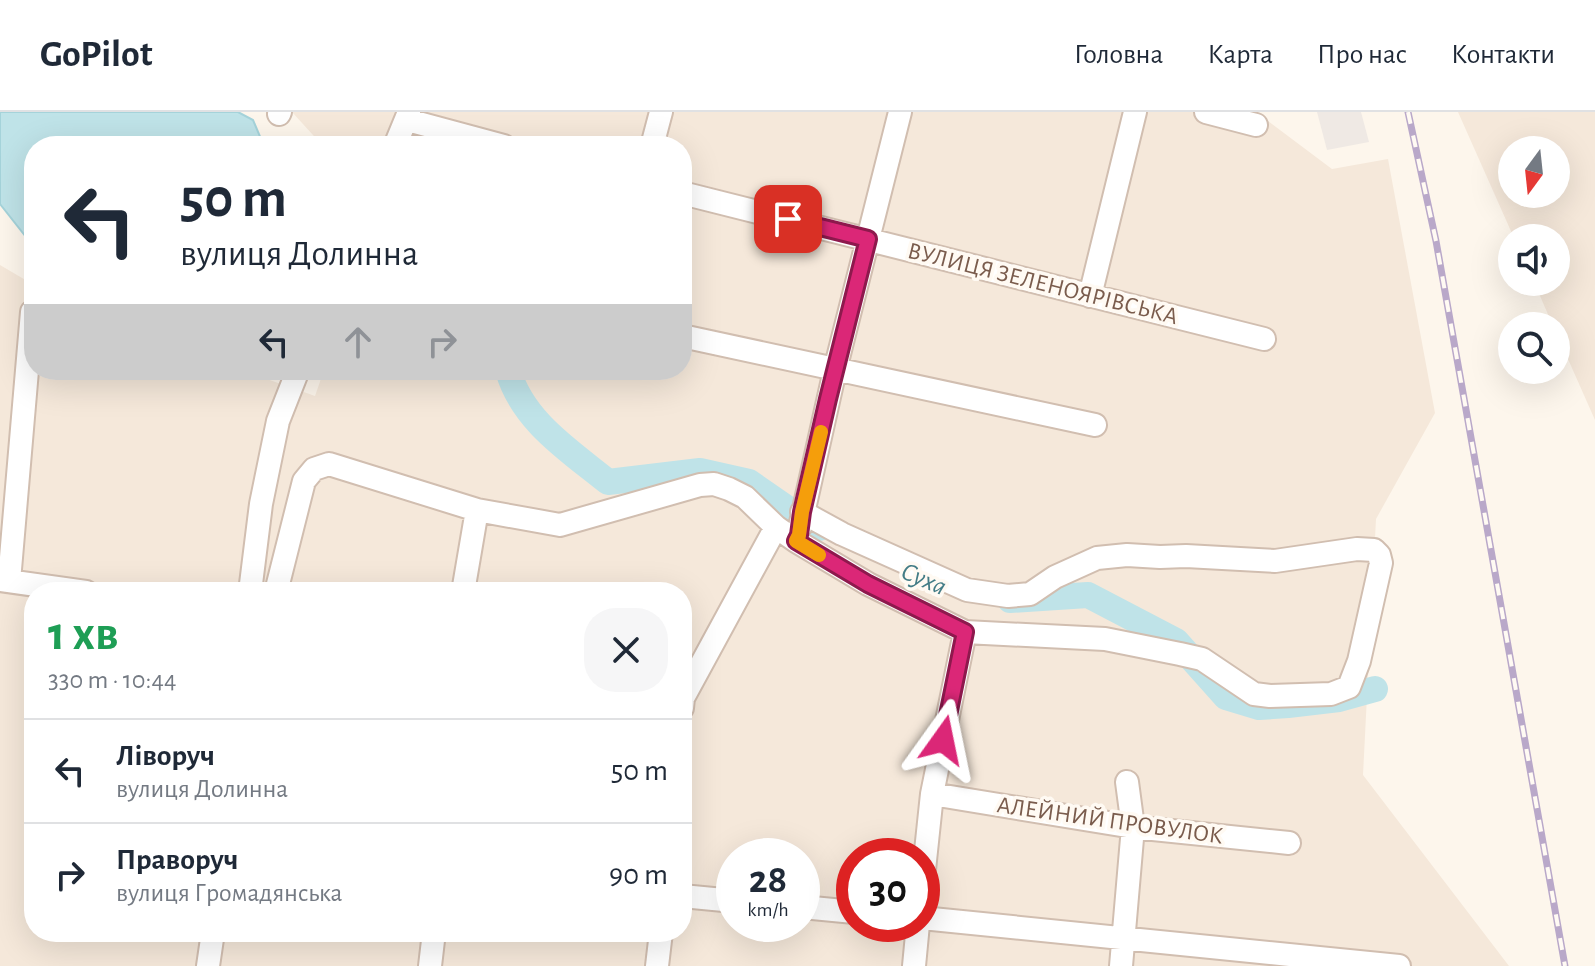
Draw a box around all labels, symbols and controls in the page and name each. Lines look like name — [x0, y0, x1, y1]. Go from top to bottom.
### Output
text: GoPilot — [40, 36, 153, 74]
text: Головна — [1074, 41, 1163, 69]
text: Карта — [1207, 41, 1273, 69]
text: Про нас — [1317, 41, 1407, 69]
text: Контакти — [1451, 41, 1555, 69]
north arrow — [1498, 136, 1570, 208]
map controls — [1498, 136, 1570, 384]
icon: left — [48, 168, 152, 272]
text: 50 m — [180, 171, 287, 227]
pin — [754, 185, 822, 253]
icon: arrive — [766, 197, 810, 241]
button: sound — [1498, 224, 1570, 296]
text: вулиця Долинна — [180, 236, 418, 272]
street label: ВУЛИЦЯ ЗЕЛЕНОЯРІВСЬКА — [905, 239, 1180, 329]
button: search — [1498, 312, 1570, 384]
icon: left — [252, 320, 296, 364]
icon: ahead — [336, 320, 380, 364]
icon: right — [420, 320, 464, 364]
water label: Суха — [897, 558, 950, 600]
button: close — [584, 608, 668, 692]
text: 1 хв — [48, 611, 118, 659]
text: 330 m · 10:44 — [48, 667, 176, 693]
position arrow — [901, 698, 985, 782]
text: Ліворуч — [116, 741, 215, 771]
icon: left — [48, 749, 92, 793]
text: 50 m — [611, 756, 668, 786]
text: вулиця Долинна — [116, 776, 288, 802]
street label: АЛЕЙНИЙ ПРОВУЛОК — [995, 793, 1225, 849]
speed limit sign: 30 — [836, 838, 940, 942]
text: Праворуч — [116, 845, 238, 875]
icon: right — [48, 853, 92, 897]
text: 90 m — [609, 860, 668, 890]
text: 28 — [749, 860, 787, 900]
text: вулиця Громадянська — [116, 880, 342, 906]
text: km/h — [747, 900, 789, 920]

